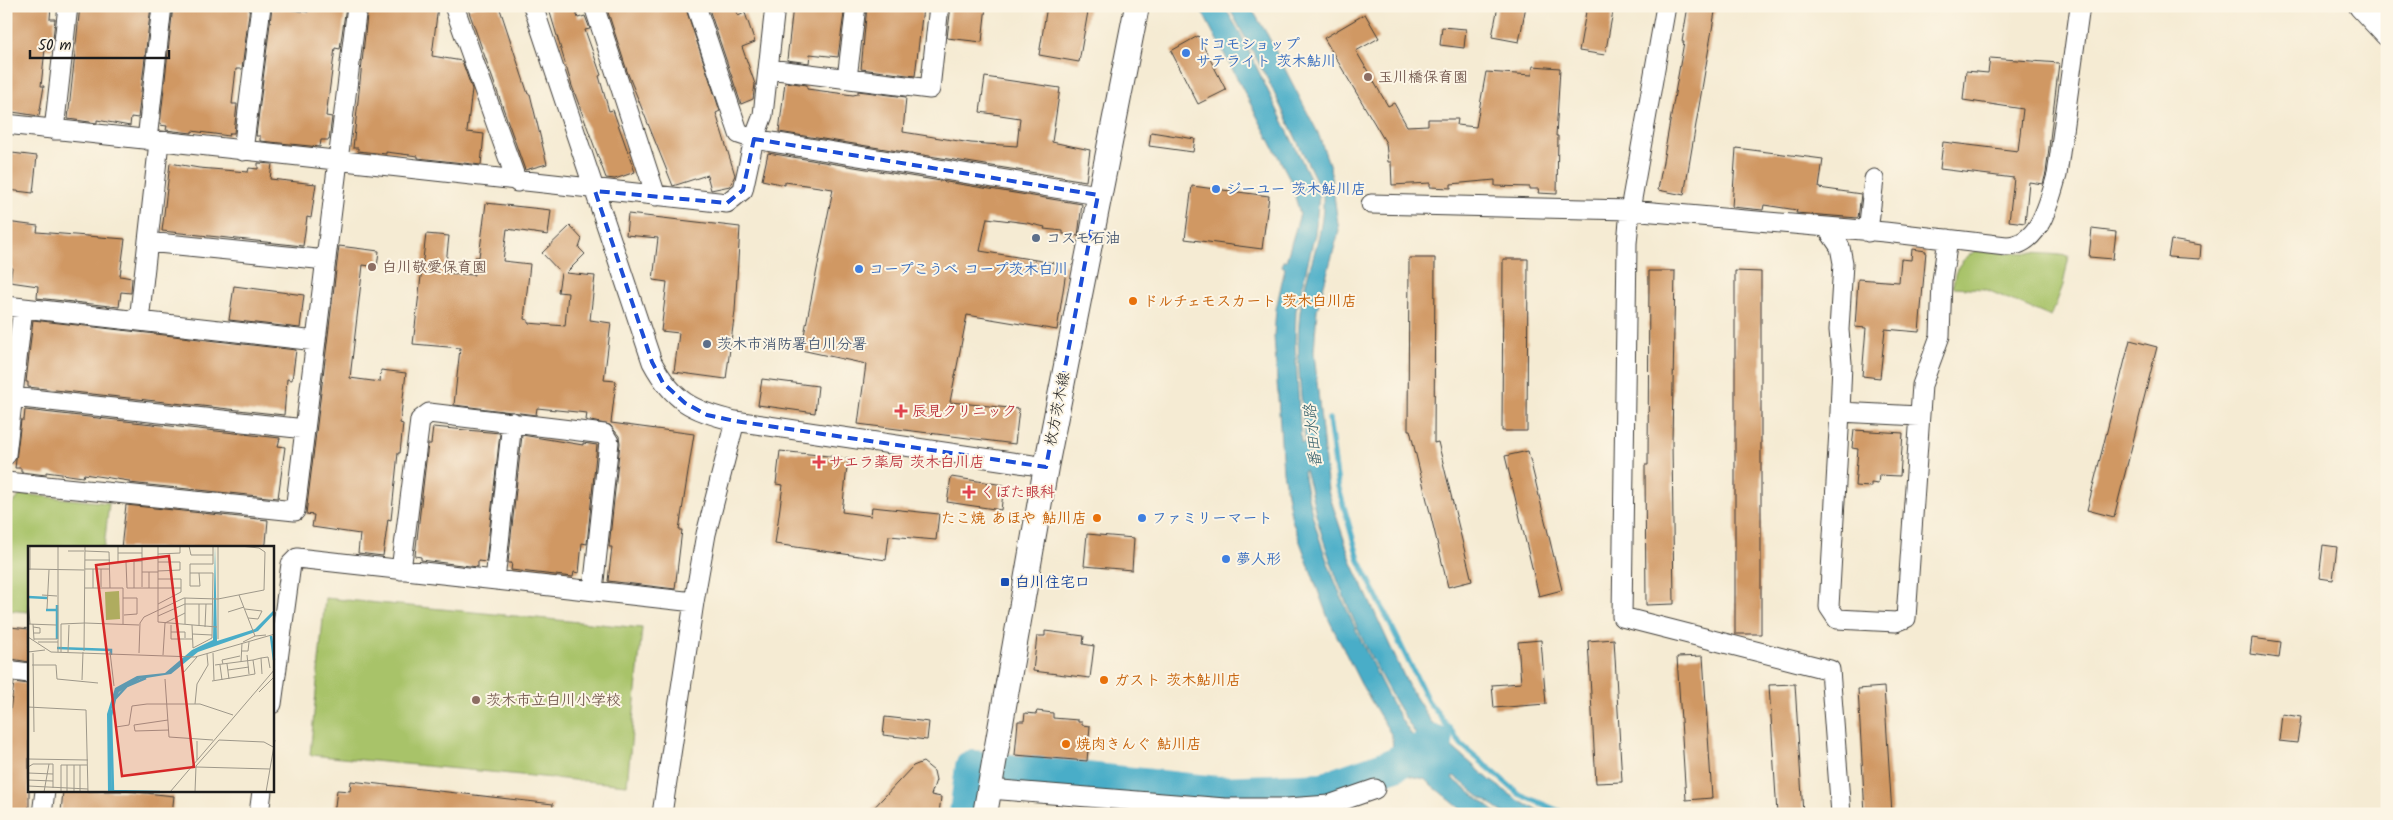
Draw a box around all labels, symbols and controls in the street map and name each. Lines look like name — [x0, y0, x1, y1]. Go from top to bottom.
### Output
scale bar — [30, 28, 169, 60]
place label: ドコモショップ サテライト 茨木鮎川 — [1196, 33, 1336, 74]
text: 50 m — [38, 34, 72, 58]
marker: ドコモショップ サテライト 茨木鮎川 — [1180, 47, 1192, 59]
place label: 玉川橋保育園 — [1378, 66, 1468, 90]
marker: 玉川橋保育園 — [1362, 71, 1374, 83]
place label: ジーユー 茨木鮎川店 — [1226, 178, 1366, 202]
marker: ジーユー 茨木鮎川店 — [1210, 183, 1222, 195]
place label: コスモ石油 — [1046, 227, 1120, 251]
marker: コスモ石油 — [1030, 232, 1042, 244]
place label: 白川敬愛保育園 — [382, 256, 487, 280]
place label: コープこうべ コープ茨木白川 — [869, 258, 1069, 282]
marker: 白川敬愛保育園 — [366, 261, 378, 273]
marker: コープこうべ コープ茨木白川 — [853, 263, 865, 275]
place label: ドルチェモスカート 茨木白川店 — [1143, 290, 1357, 314]
marker: ドルチェモスカート 茨木白川店 — [1127, 295, 1139, 307]
place label: 茨木市消防署白川分署 — [717, 333, 867, 357]
marker: 茨木市消防署白川分署 — [701, 338, 713, 350]
street label: 枚方茨木線 — [1039, 370, 1077, 448]
place label: 辰見クリニック — [912, 400, 1017, 424]
water label: 番田水路 — [1298, 402, 1329, 469]
marker: 辰見クリニック — [894, 404, 908, 418]
place label: サエラ薬局 茨木白川店 — [829, 451, 985, 475]
marker: サエラ薬局 茨木白川店 — [813, 456, 825, 468]
place label: くぼた眼科 — [980, 481, 1055, 505]
marker: くぼた眼科 — [962, 485, 976, 499]
place label: たこ焼 あほや 鮎川店 — [940, 507, 1087, 531]
place label: ファミリーマート — [1152, 507, 1273, 531]
marker: たこ焼 あほや 鮎川店 — [1091, 512, 1103, 524]
marker: ファミリーマート — [1136, 512, 1148, 524]
inset map — [28, 546, 274, 792]
place label: 夢人形 — [1236, 548, 1281, 572]
marker: 夢人形 — [1220, 553, 1232, 565]
place label: 白川住宅口 — [1015, 571, 1090, 595]
marker: 白川住宅口 — [999, 576, 1011, 588]
place label: ガスト 茨木鮎川店 — [1114, 669, 1241, 693]
marker: ガスト 茨木鮎川店 — [1098, 674, 1110, 686]
place label: 茨木市立白川小学校 — [486, 689, 621, 713]
marker: 茨木市立白川小学校 — [470, 694, 482, 706]
place label: 焼肉きんぐ 鮎川店 — [1076, 733, 1202, 757]
marker: 焼肉きんぐ 鮎川店 — [1060, 738, 1072, 750]

